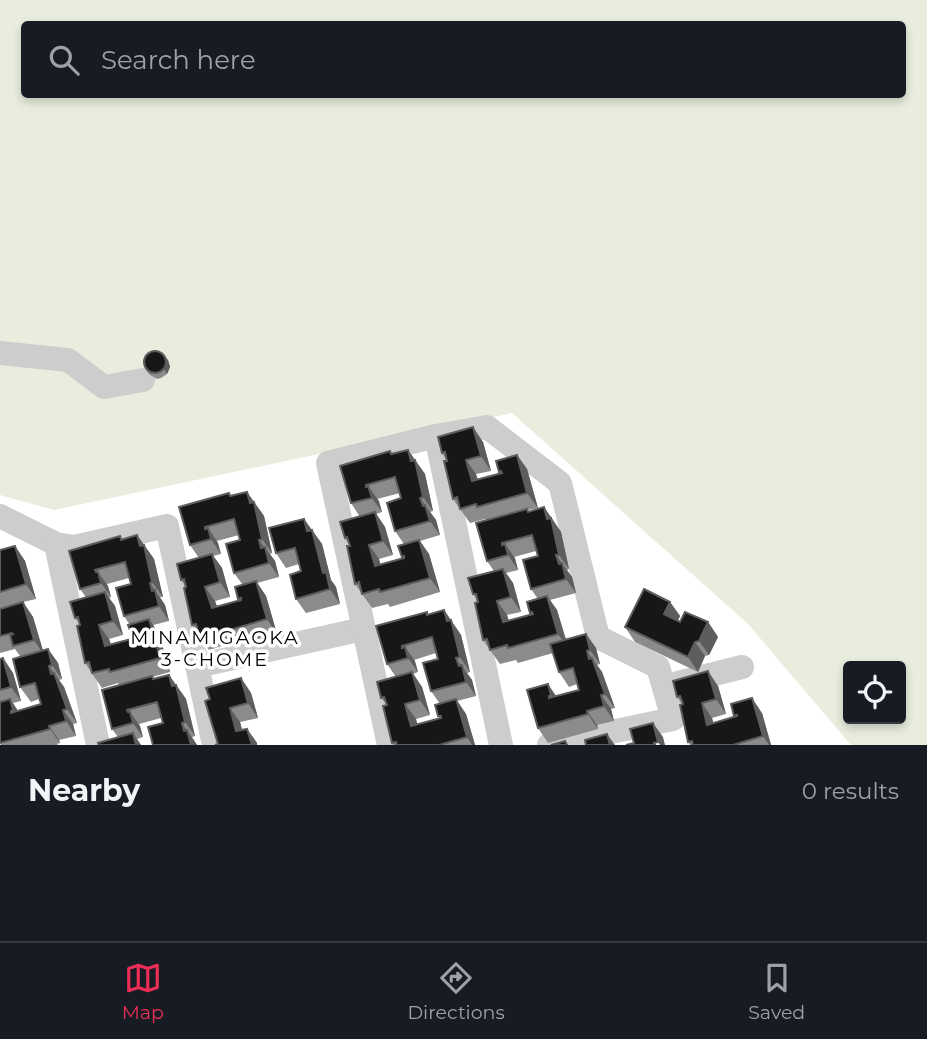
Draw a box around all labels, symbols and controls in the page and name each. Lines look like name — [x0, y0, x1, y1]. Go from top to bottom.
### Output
search box — [21, 21, 906, 98]
icon: search — [45, 41, 83, 79]
text: Search here — [101, 44, 256, 76]
district label: MINAMIGAOKA 3-CHOME — [130, 626, 300, 671]
map controls — [843, 661, 906, 724]
button: locate — [843, 661, 906, 724]
text: Nearby — [28, 772, 140, 809]
text: 0 results — [802, 777, 899, 805]
tab: Map — [122, 959, 164, 1024]
tab: Directions — [407, 959, 505, 1024]
tab: Saved — [748, 959, 805, 1024]

